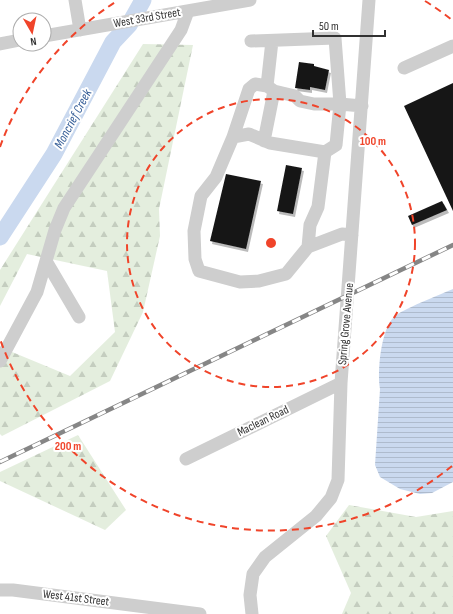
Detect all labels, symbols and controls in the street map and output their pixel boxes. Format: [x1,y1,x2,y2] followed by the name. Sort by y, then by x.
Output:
[112,5,182,31] street label: West 33rd Street
[12,12,52,52] north arrow
[313,12,385,38] scale bar
[319,19,339,34] text: 50 m
[29,35,37,48] text: N
[51,86,96,151] water label: Moncrief Creek
[360,134,386,149] text: 100 m
[264,236,278,250] centre of rings
[335,282,357,366] street label: Spring Grove Avenue
[235,402,291,440] street label: Maclean Road
[55,439,81,454] text: 200 m
[42,586,110,610] street label: West 41st Street

